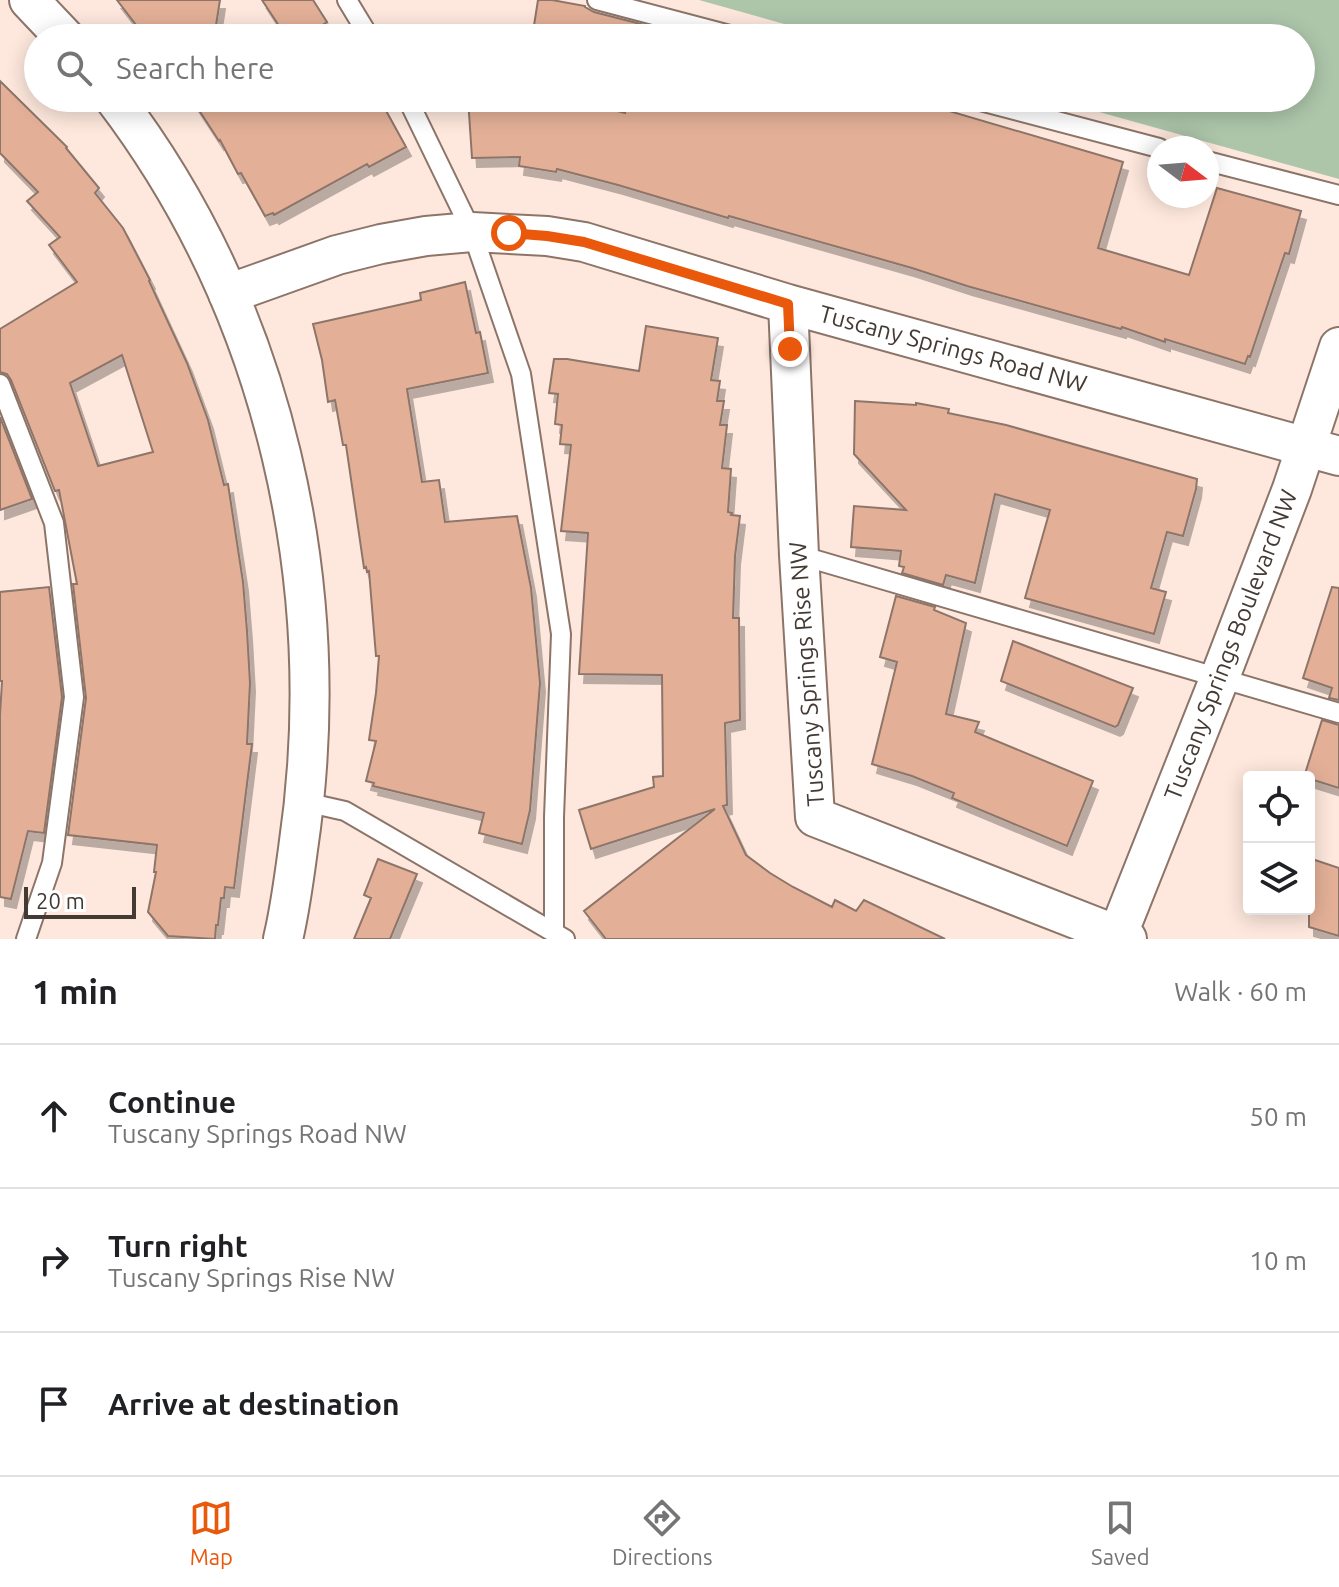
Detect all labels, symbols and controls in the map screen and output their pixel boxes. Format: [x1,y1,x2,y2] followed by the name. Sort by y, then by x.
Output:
[24,24,1315,112] search box
[52,46,96,90] icon: search
[116,51,275,85] text: Search here
[1147,136,1219,208] north arrow
[491,215,527,251] route start
[816,300,1090,397] street label: Tuscany Springs Road NW
[772,331,808,367] route end
[1159,486,1302,804] street label: Tuscany Springs Boulevard NW
[784,541,829,807] street label: Tuscany Springs Rise NW
[1243,771,1315,915] map controls
[1243,771,1315,843] button: locate
[1243,843,1315,915] button: layers
[24,883,136,919] scale bar
[36,888,85,913] text: 20 m
[32,972,118,1010] text: 1 min
[1174,977,1307,1006] text: Walk · 60 m
[108,1085,236,1119] text: Continue
[32,1094,76,1138] icon: ahead
[1249,1102,1307,1131] text: 50 m
[108,1119,407,1148] text: Tuscany Springs Road NW
[108,1229,248,1263] text: Turn right
[32,1238,76,1282] icon: right
[1249,1246,1307,1275] text: 10 m
[108,1263,395,1292] text: Tuscany Springs Rise NW
[32,1382,76,1426] icon: arrive
[108,1387,400,1421] text: Arrive at destination
[189,1496,233,1569] tab: Map
[612,1496,712,1569] tab: Directions
[1091,1496,1150,1569] tab: Saved

